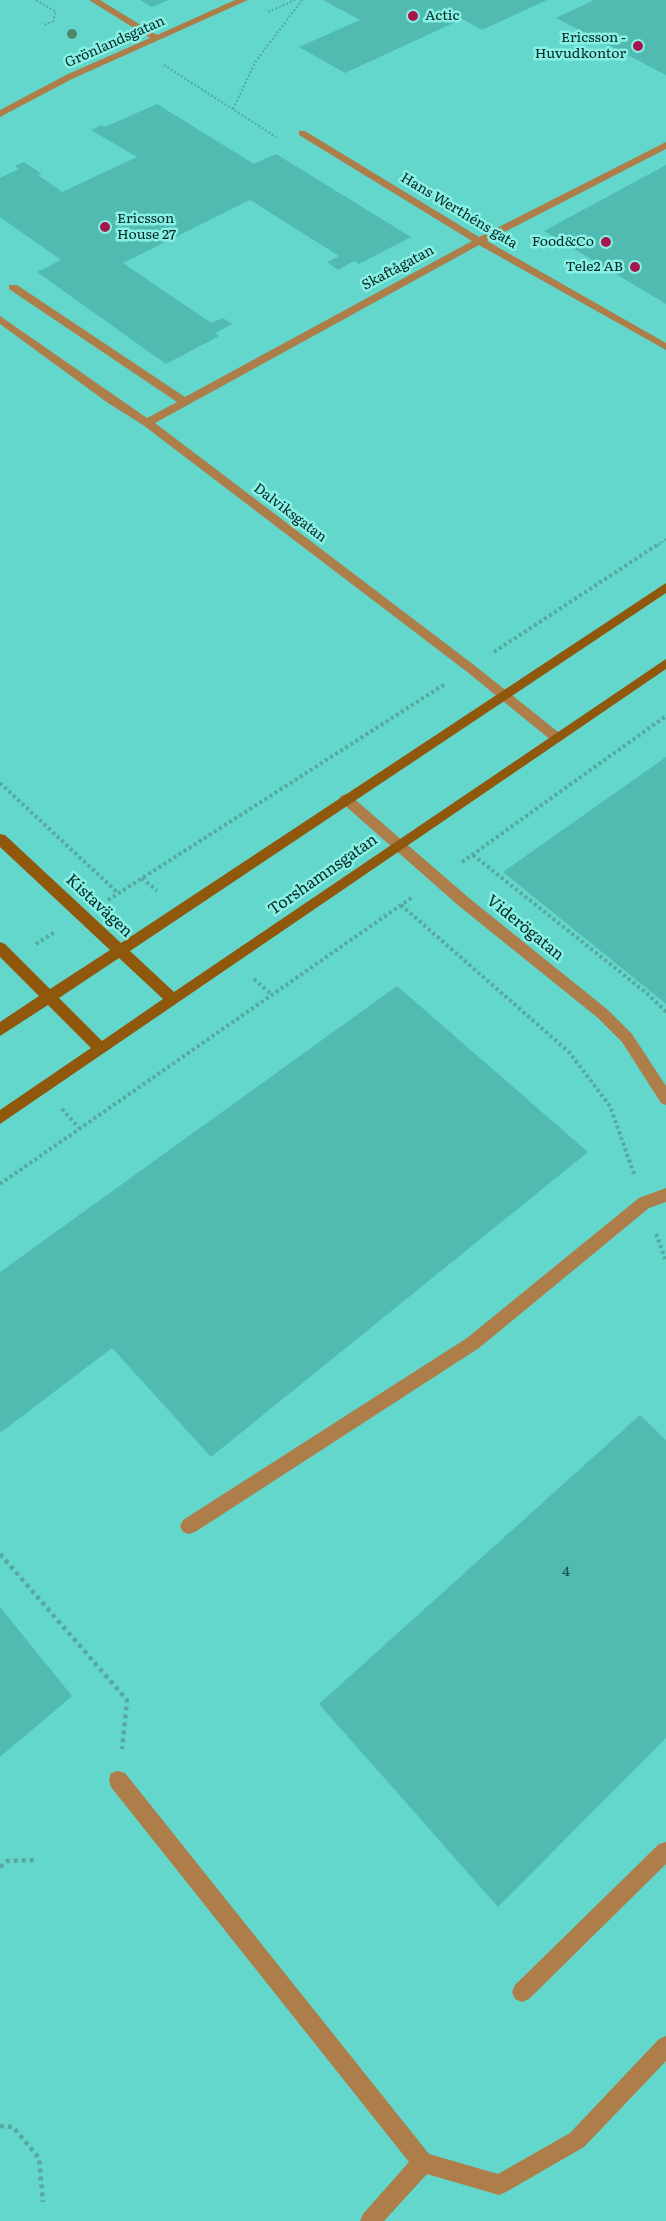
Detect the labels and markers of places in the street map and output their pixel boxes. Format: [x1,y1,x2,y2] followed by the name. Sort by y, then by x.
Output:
[425,8,460,24] place label: Actic
[406,9,420,23] marker: Actic
[535,30,626,62] place label: Ericsson - Huvudkontor
[631,39,645,53] marker: Ericsson - Huvudkontor
[117,211,176,244] place label: Ericsson House 27
[98,220,112,234] marker: Ericsson House 27
[532,234,594,250] place label: Food&Co
[599,235,613,249] marker: Food&Co
[565,259,623,275] place label: Tele2 AB
[628,260,642,274] marker: Tele2 AB

